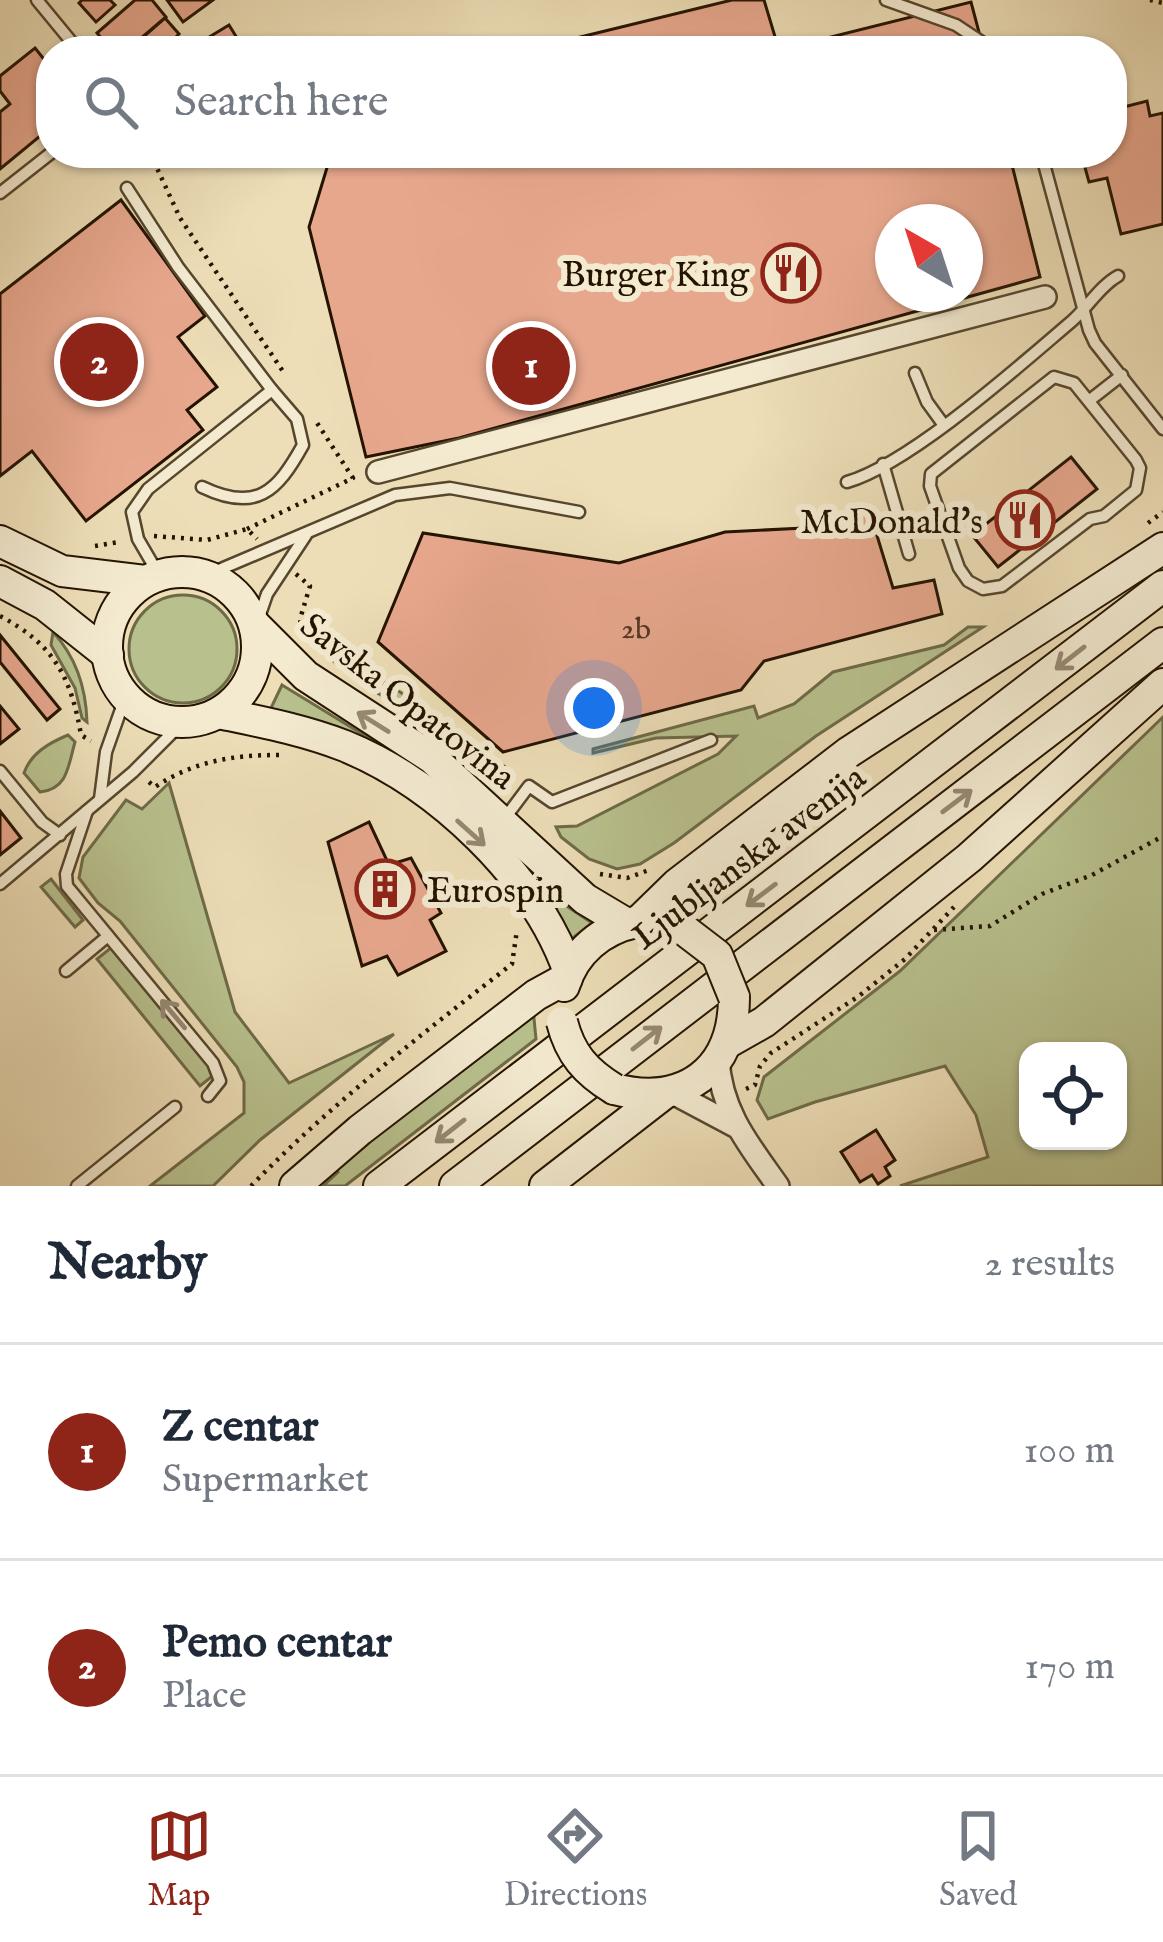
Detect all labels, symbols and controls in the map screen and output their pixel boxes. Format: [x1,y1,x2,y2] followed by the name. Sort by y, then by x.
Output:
[36,36,1127,168] search box
[78,69,144,135] icon: search
[174,74,388,131] text: Search here
[875,204,983,312] north arrow
[760,242,822,304] restaurant icon: Burger King
[562,253,749,299] place label: Burger King
[60,317,138,407] pin: 2
[492,321,570,411] pin: 1
[994,489,1056,551] restaurant icon: McDonald's
[800,500,983,546] place label: McDonald's
[290,604,525,801] street label: Savska Opatovina
[621,611,651,649] house number: 2b
[1055,644,1087,670] one-way arrow
[564,678,624,738] your location
[357,710,391,734] one-way arrow
[624,755,876,961] street label: Ljubljanska avenija
[940,788,973,814] one-way arrow
[456,819,486,846] one-way arrow
[354,858,416,920] building icon: Eurospin
[427,869,564,915] place label: Eurospin
[745,882,778,907] one-way arrow
[159,999,187,1030] one-way arrow
[631,1025,663,1052] one-way arrow
[1019,1042,1127,1150] map controls
[1019,1042,1127,1150] button: locate
[435,1117,467,1144] one-way arrow
[48,1232,207,1297] text: Nearby
[984,1240,1115,1289] text: 2 results
[162,1399,319,1456] text: Z centar
[80,1427,94,1476] text: 1
[1024,1427,1115,1476] text: 100 m
[162,1456,369,1505] text: Supermarket
[162,1615,392,1672] text: Pemo centar
[78,1643,96,1692] text: 2
[1024,1643,1115,1692] text: 170 m
[162,1672,247,1721] text: Place
[146,1803,212,1917] tab: Map
[504,1803,647,1917] tab: Directions
[939,1803,1017,1917] tab: Saved

